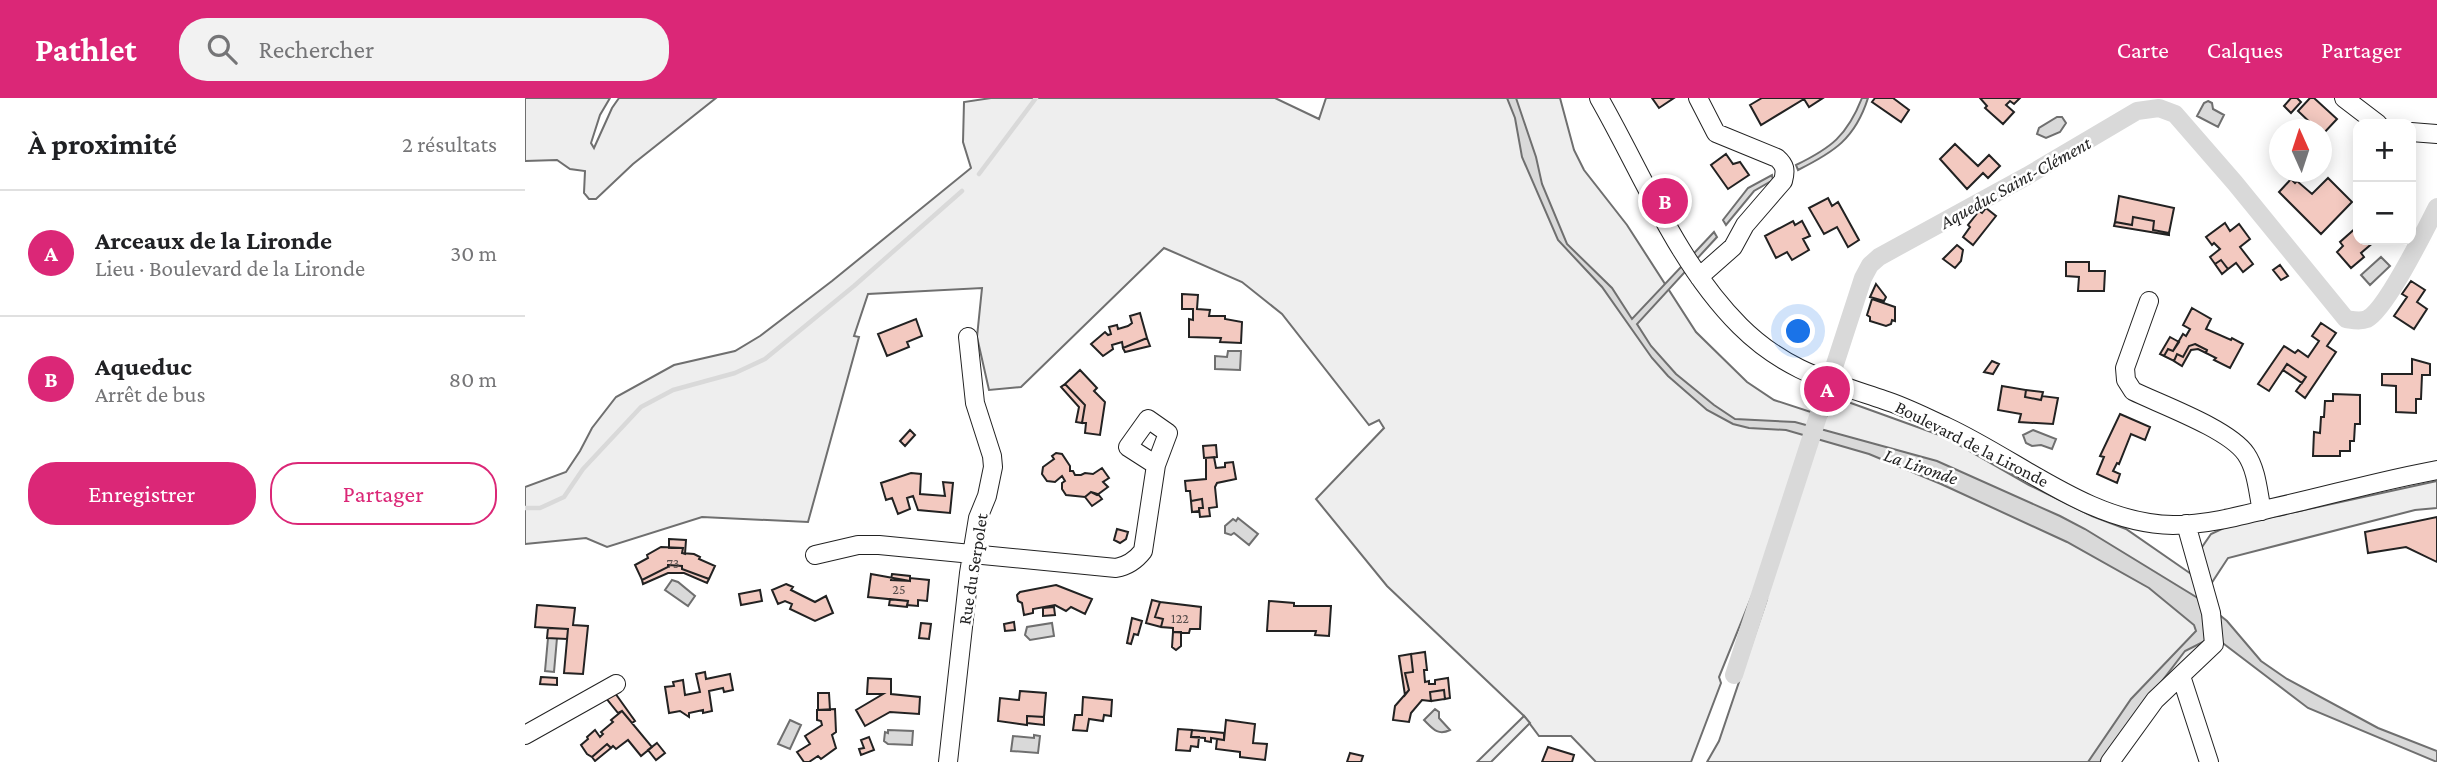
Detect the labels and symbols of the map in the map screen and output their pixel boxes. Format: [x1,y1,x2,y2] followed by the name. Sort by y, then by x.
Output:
[2269,119,2332,182] north arrow
[1935,132,2095,233] water label: Aqueduc Saint-Clément
[1642,175,1688,227] pin: B
[1781,314,1815,348] your location
[1804,363,1850,415] pin: A
[1892,397,2052,491] street label: Boulevard de la Lironde
[1881,444,1961,489] water label: La Lironde
[954,511,992,626] street label: Rue du Serpolet
[667,555,679,571] house number: 73
[892,581,906,597] house number: 25
[1171,610,1189,626] house number: 122

